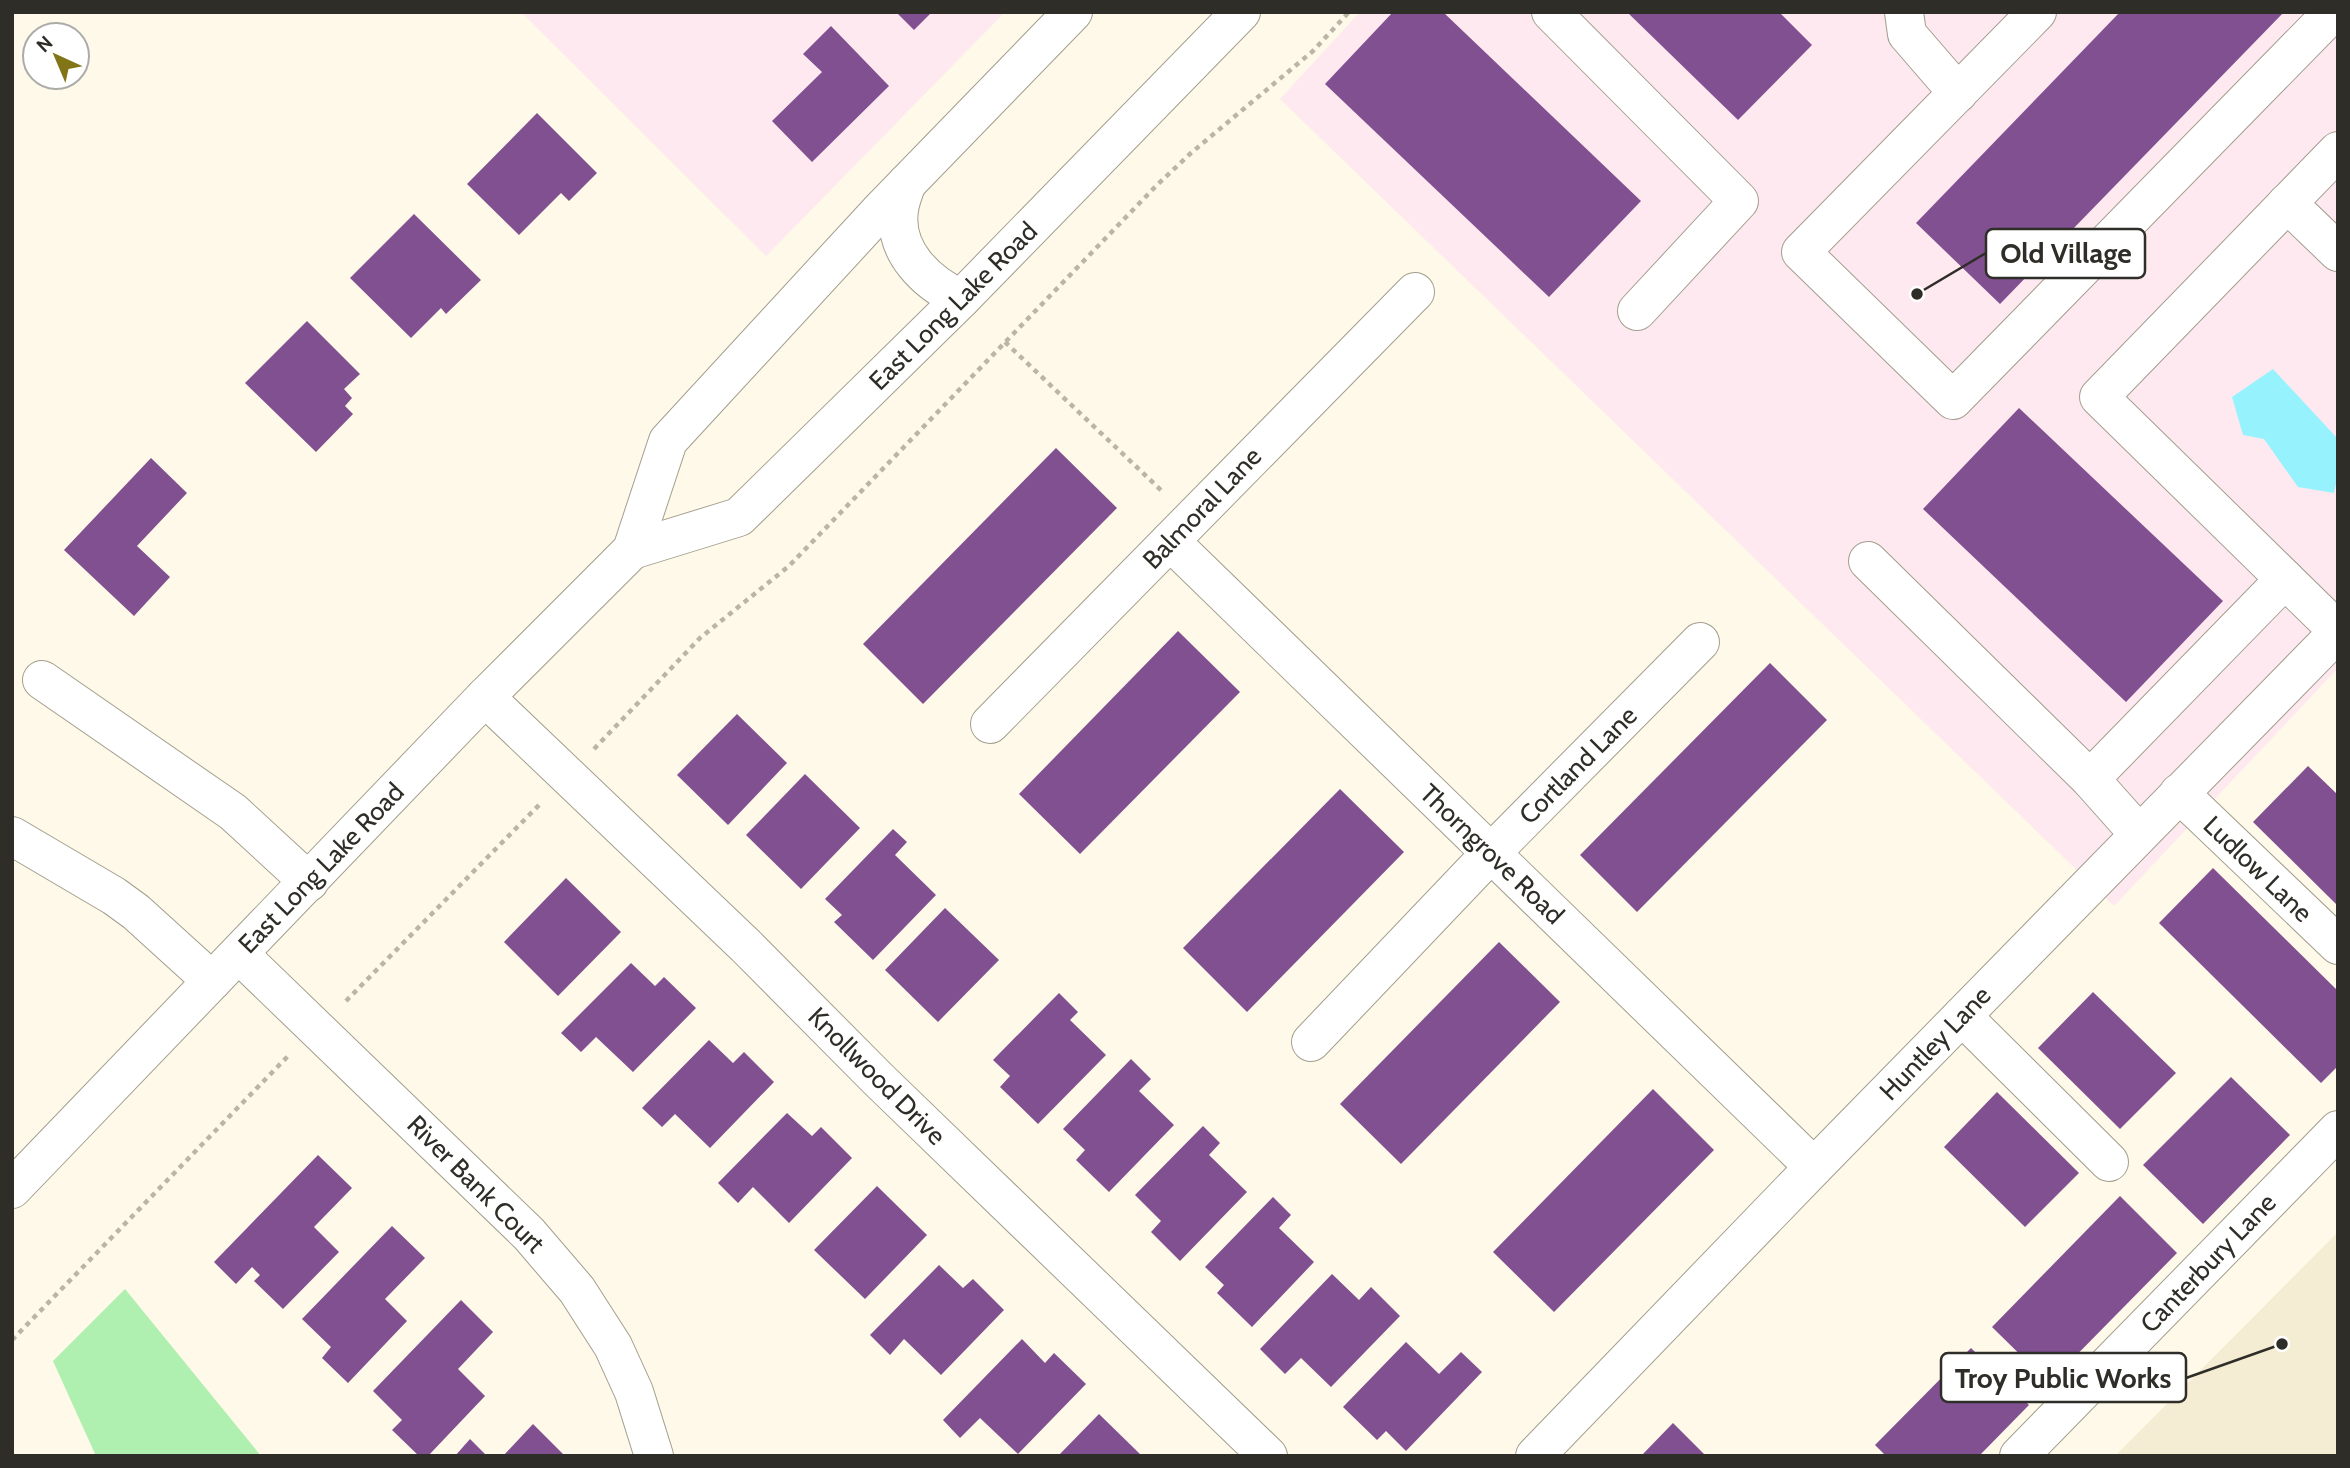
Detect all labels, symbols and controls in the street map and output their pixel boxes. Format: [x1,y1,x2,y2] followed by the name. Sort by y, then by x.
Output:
[21,21,91,91] north arrow
[32,31,57,57] text: N
[862,215,1044,397] street label: East Long Lake Road
[1986,229,2145,278] callout: Old Village
[2000,236,2132,270] text: Old Village
[1136,440,1268,576] street label: Balmoral Lane
[1512,699,1644,831] street label: Cortland Lane
[231,776,411,960] street label: East Long Lake Road
[1413,777,1571,931] street label: Thorngrove Road
[2197,809,2319,929] street label: Ludlow Lane
[1873,979,1997,1107] street label: Huntley Lane
[801,1000,953,1152] street label: Knollwood Drive
[400,1108,552,1260] street label: River Bank Court
[2133,1187,2283,1339] street label: Canterbury Lane
[1941,1353,2186,1402] callout: Troy Public Works
[1955,1361,2172,1395] text: Troy Public Works

